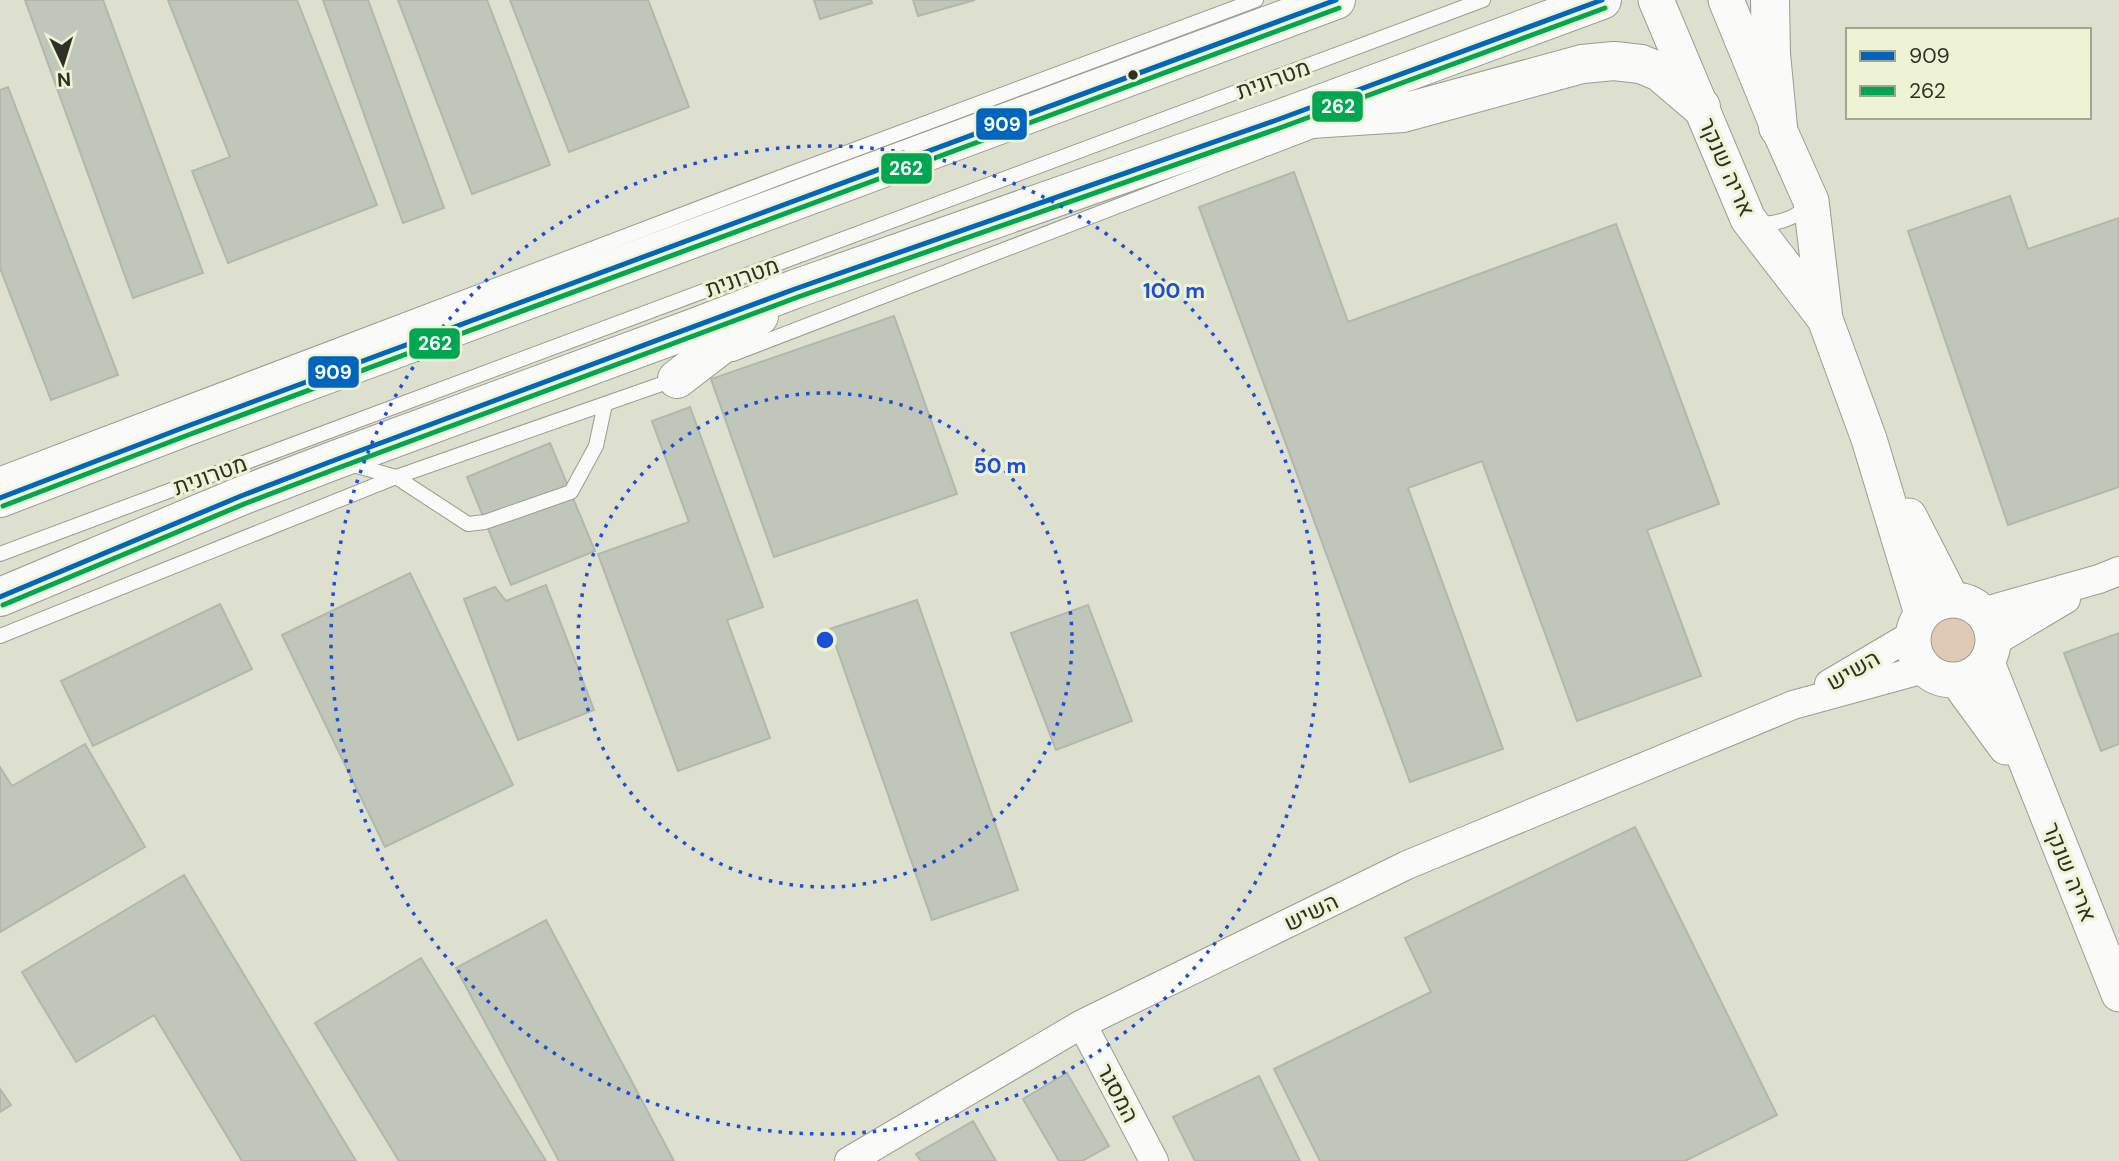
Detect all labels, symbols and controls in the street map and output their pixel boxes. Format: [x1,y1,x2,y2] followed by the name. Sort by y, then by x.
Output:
[28,28,98,98] north arrow
[1846,28,2091,119] legend
[1909,42,1950,70] text: 909
[1232,52,1314,106] street label: מטרונית
[56,67,72,92] text: N
[1126,68,1140,82] unlabelled marker
[1909,77,1946,105] text: 262
[1311,90,1364,123] line badge: 262
[1321,94,1355,119] text: 262
[975,107,1028,141] line badge: 909
[983,112,1021,137] text: 909
[1692,113,1762,221] street label: אריה שנקר
[880,152,933,185] line badge: 262
[889,156,923,181] text: 262
[701,250,783,304] street label: מטרונית
[1143,277,1205,305] text: 100 m
[408,327,461,360] line badge: 262
[418,331,452,356] text: 262
[307,355,360,389] line badge: 909
[314,360,352,385] text: 909
[169,448,251,502] street label: מטרונית
[974,452,1026,480] text: 50 m
[813,628,837,652] centre of rings
[1821,643,1885,697] street label: השיש
[2036,818,2104,926] street label: אריה שנקר
[1279,886,1343,938] street label: השיש
[1090,1058,1146,1128] street label: המסגר

